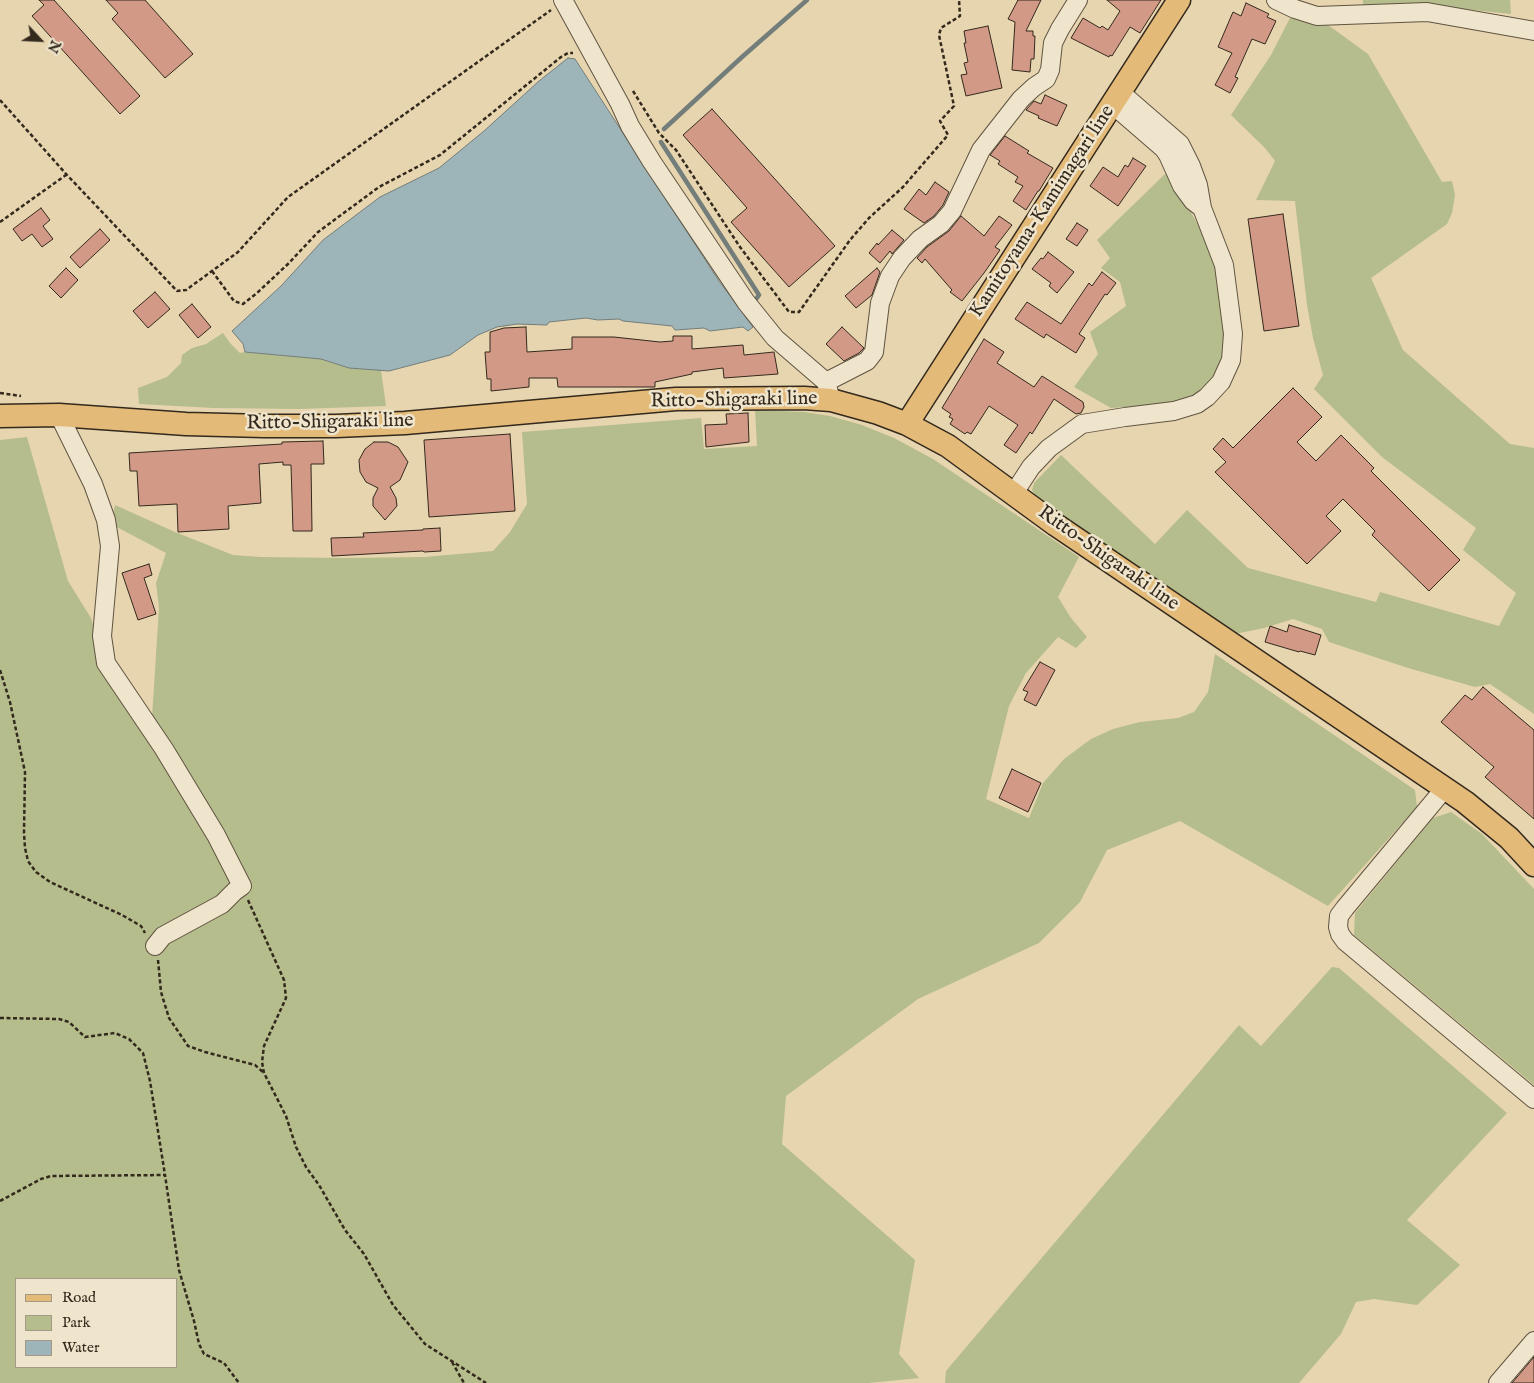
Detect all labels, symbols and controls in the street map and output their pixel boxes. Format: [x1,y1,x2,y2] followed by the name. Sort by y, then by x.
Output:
[15,15,65,65] north arrow
[43,37,64,56] text: N
[965,101,1121,323] street label: Kamitoyama-Kamimagari line
[650,388,818,414] street label: Ritto-Shigaraki line
[246,410,414,436] street label: Ritto-Shigaraki line
[1033,501,1183,617] street label: Ritto-Shigaraki line
[15,1278,178,1368] legend
[62,1288,96,1307] text: Road
[62,1313,91,1332] text: Park
[62,1338,99,1357] text: Water

